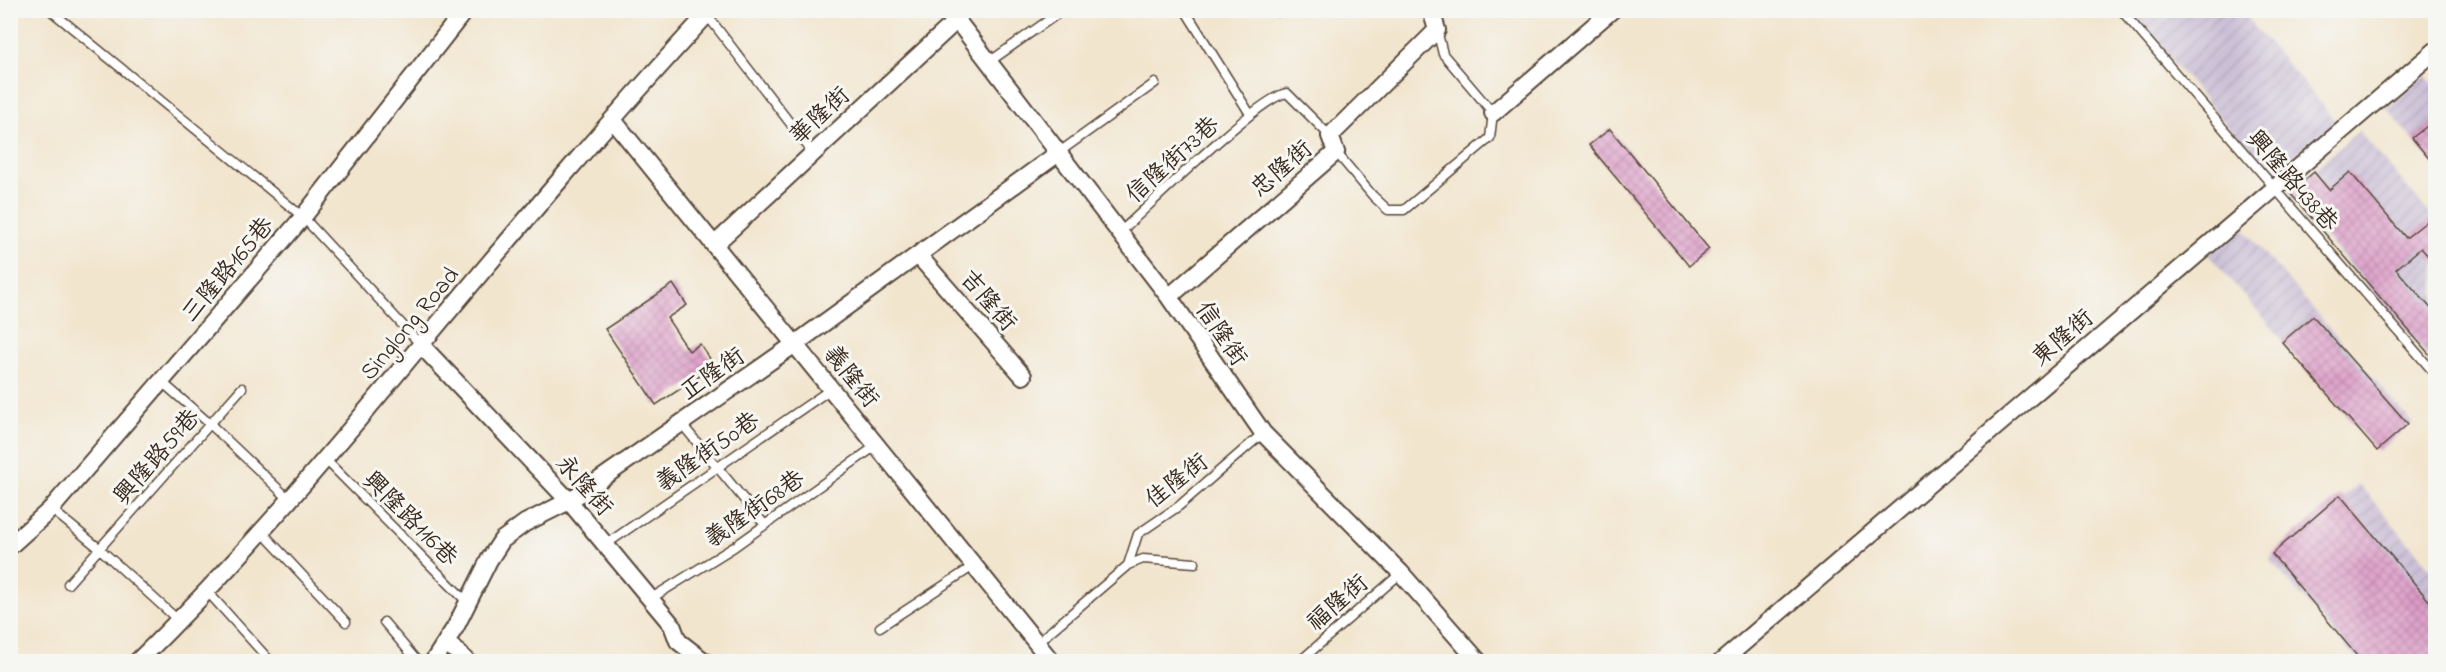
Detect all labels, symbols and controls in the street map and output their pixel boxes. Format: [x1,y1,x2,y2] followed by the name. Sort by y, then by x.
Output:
[782,79,859,154] street label: 華隆街
[1119,109,1228,213] street label: 信隆街73巷
[2237,123,2345,240] street label: 興隆路438巷
[1244,133,1321,207] street label: 忠隆街
[174,210,283,331] street label: 三隆路165巷
[353,260,469,389] street label: Singlong Road
[950,263,1024,340] street label: 吉隆街
[1185,295,1255,374] street label: 信隆街
[2025,302,2102,376] street label: 東隆街
[814,339,886,417] street label: 義隆街
[674,340,753,410] street label: 正隆街
[106,402,209,513] street label: 興隆路59巷
[649,404,768,502] street label: 義隆街50巷
[1138,446,1217,518] street label: 佳隆街
[546,448,620,525] street label: 永隆街
[698,463,813,558] street label: 義隆街68巷
[354,464,465,575] street label: 興隆路116巷
[1300,567,1377,641] street label: 福隆街

